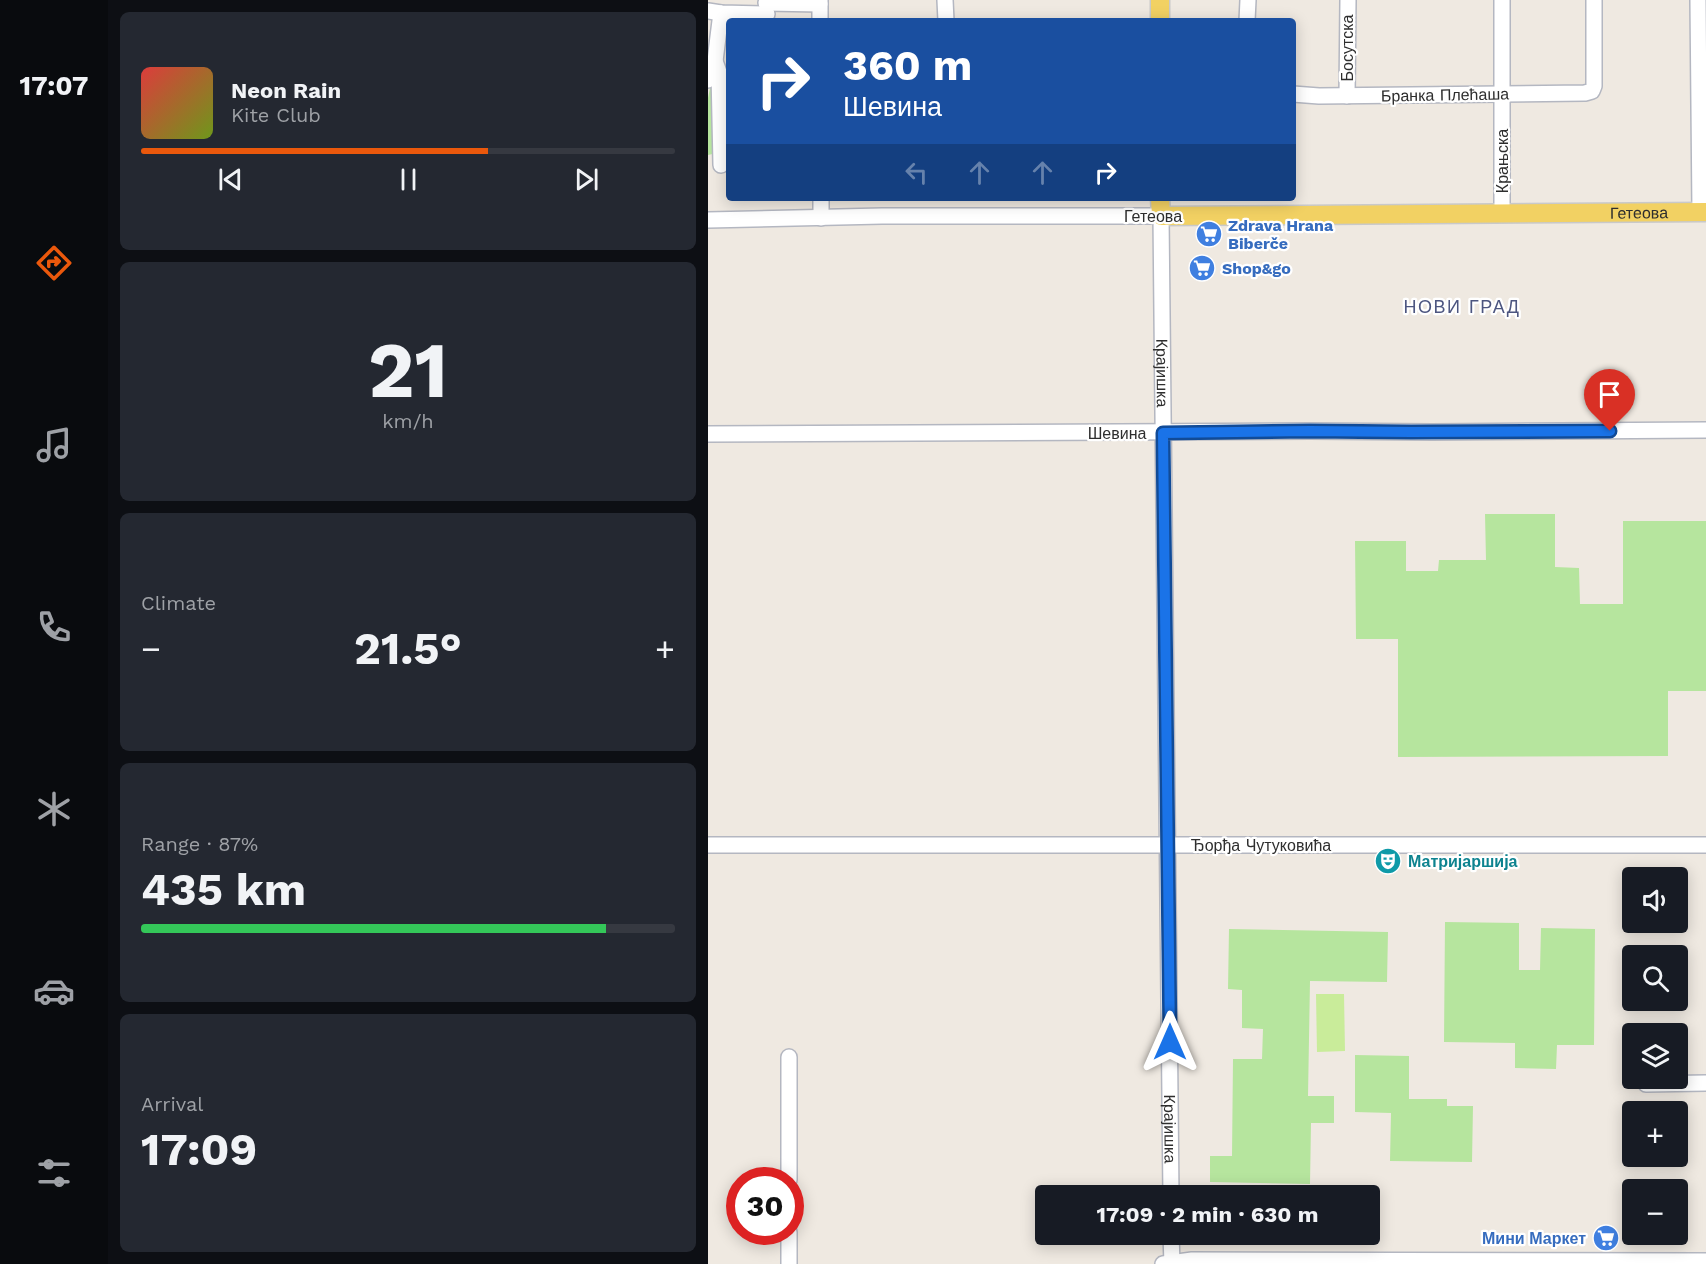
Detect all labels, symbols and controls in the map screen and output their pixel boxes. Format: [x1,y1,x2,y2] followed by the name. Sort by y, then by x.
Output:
[1338,15,1357,81] street label: Босутска
[843,41,972,90] text: 360 m
[744,42,822,120] icon: right
[20,70,88,102] text: 17:07
[231,78,341,103] text: Neon Rain
[1381,84,1509,106] street label: Бранка Плећаша
[843,91,942,123] text: Шевина
[231,103,321,127] text: Kite Club
[1493,129,1512,193] street label: Крањска
[900,156,933,189] icon: left
[963,156,996,189] icon: ahead
[1026,156,1059,189] icon: ahead
[1089,156,1122,189] icon: right
[214,163,247,196] icon: previous
[392,163,425,196] icon: pause
[570,163,603,196] icon: next
[1610,203,1668,222] street label: Гетеова
[1124,207,1182,226] street label: Гетеова
[1228,216,1334,253] place label: Zdrava Hrana Biberče
[1194,219,1224,249] supermarket icon: Zdrava Hrana Biberče
[33,242,75,284] icon: directions
[1187,253,1217,283] supermarket icon: Shop&go
[1222,259,1291,278] place label: Shop&go
[1404,296,1520,317] district label: НОВИ ГРАД
[368,324,448,416] text: 21
[1153,338,1172,408] street label: Крајишка
[1584,369,1635,431] pin
[1593,378,1626,411] icon: arrive
[382,409,434,433] text: km/h
[33,424,75,466] icon: music
[1088,424,1146,443] street label: Шевина
[141,591,216,615] text: Climate
[33,606,75,648] icon: phone
[354,622,462,675] text: 21.5°
[141,629,161,668] text: −
[655,629,675,668] text: +
[33,788,75,830] icon: climate
[141,832,258,856] text: Range · 87%
[1191,836,1331,855] street label: Ђорђа Чутуковића
[1373,846,1403,876] theatre icon: Матријаршија
[1408,852,1518,871] place label: Матријаршија
[141,863,306,916] text: 435 km
[1622,867,1688,1245] map controls
[1622,867,1688,933] button: sound
[1622,945,1688,1011] button: search
[33,970,75,1012] icon: car
[1138,1010,1202,1074] position arrow
[1622,1023,1688,1089] button: layers
[141,1092,203,1116] text: Arrival
[1160,1094,1180,1163] street label: Крајишка
[1622,1101,1688,1167] button: +
[141,1123,257,1176] text: 17:09
[33,1152,75,1194] icon: filters
[726,1167,804,1245] speed limit sign: 30
[1622,1179,1688,1245] button: −
[1097,1202,1318,1227] text: 17:09 · 2 min · 630 m
[1591,1223,1621,1253] supermarket icon: Мини Маркет
[1482,1229,1586,1248] place label: Мини Маркет

